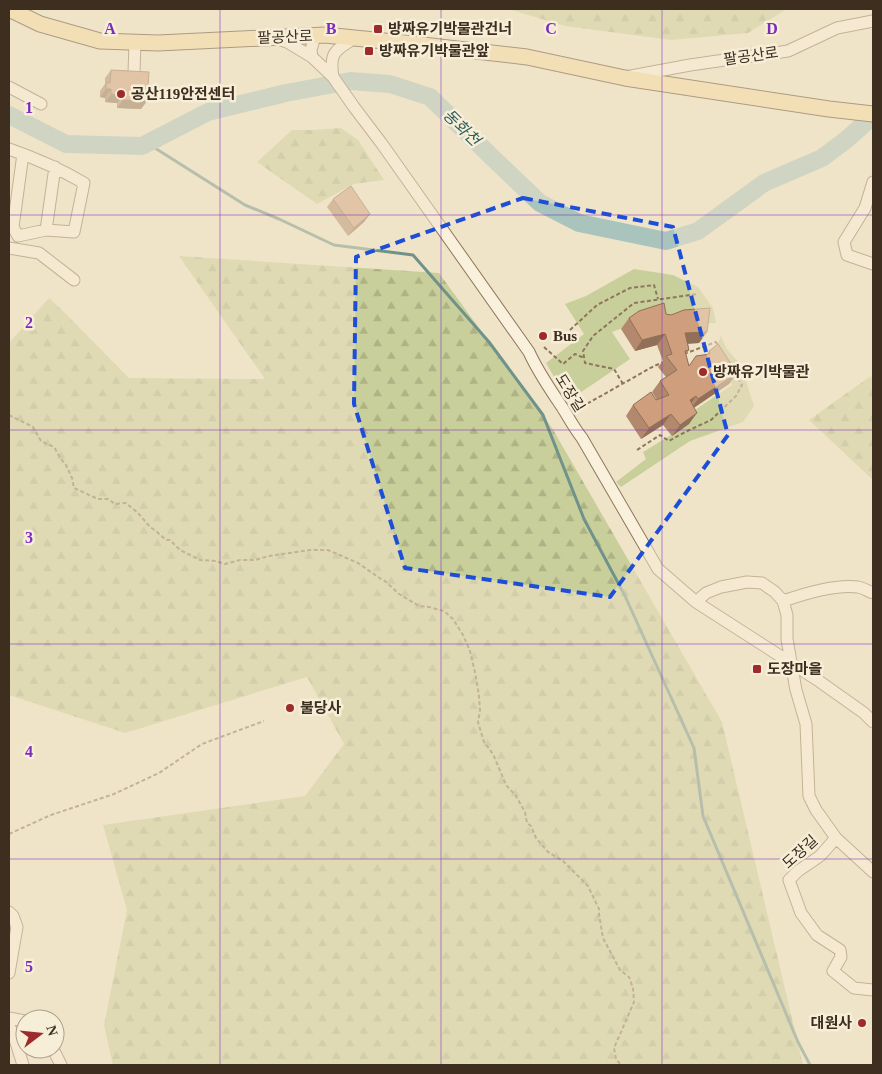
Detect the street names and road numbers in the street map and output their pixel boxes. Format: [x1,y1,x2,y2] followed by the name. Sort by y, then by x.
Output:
[257,28,313,46] street label: 팔공산로
[723,44,779,68] street label: 팔공산로
[552,371,588,415] street label: 도장길
[779,832,821,872] street label: 도장길

